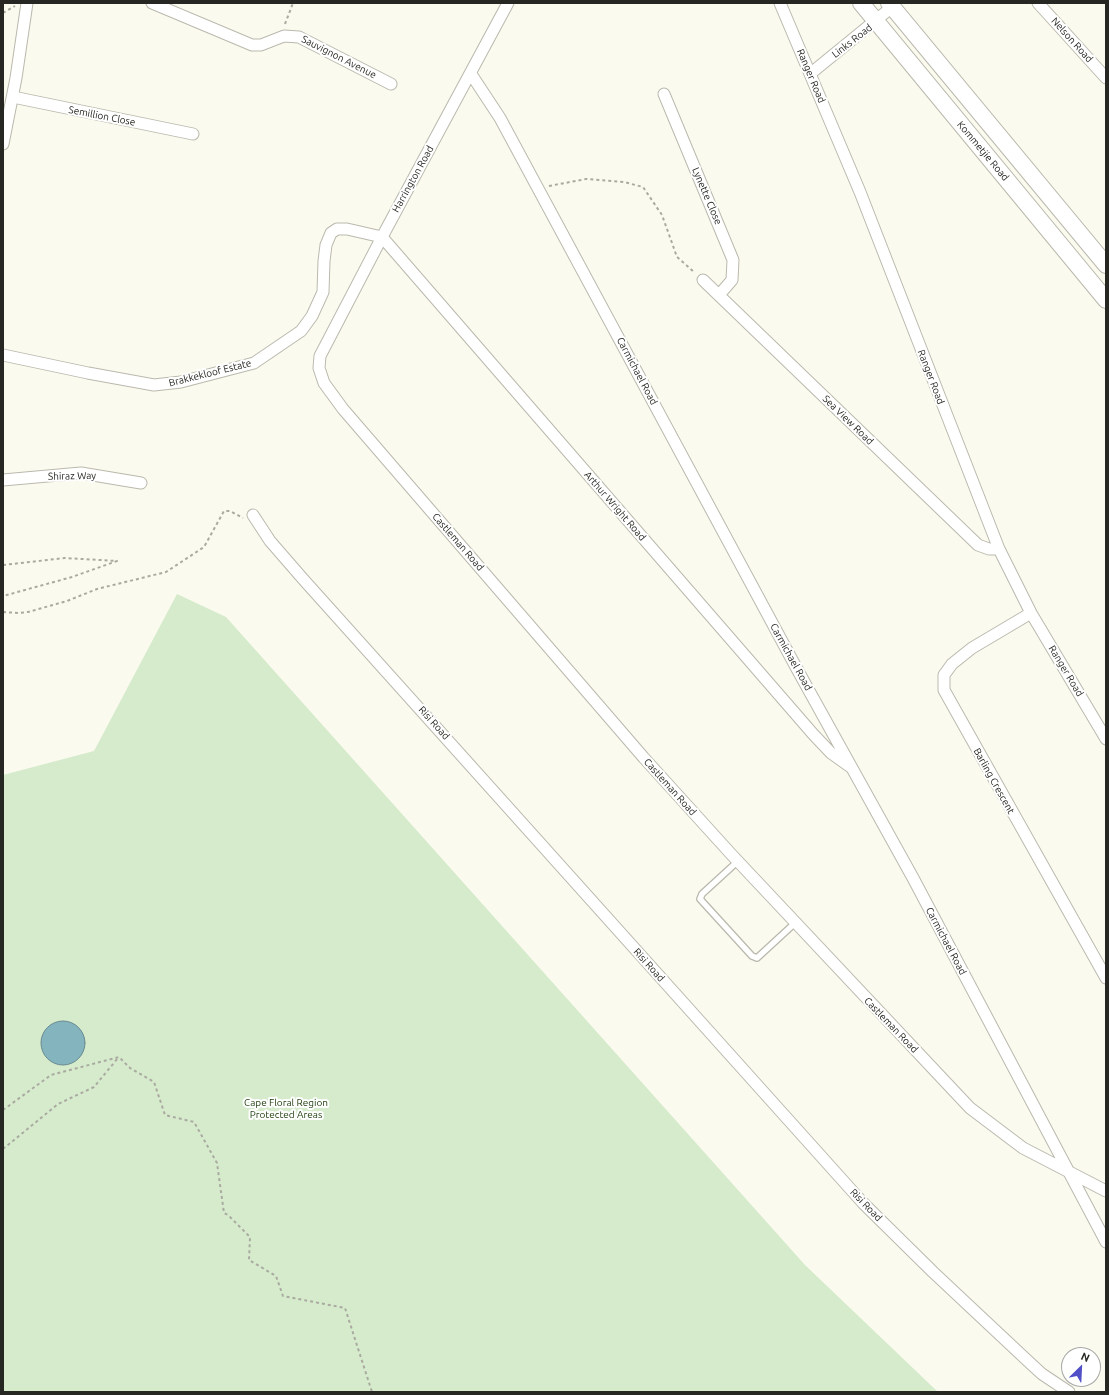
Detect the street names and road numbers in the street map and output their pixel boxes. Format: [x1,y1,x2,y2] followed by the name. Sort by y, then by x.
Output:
[1049,15,1095,65] street label: Nelson Road
[829,22,875,60] street label: Links Road
[300,33,378,81] street label: Sauvignon Avenue
[794,47,828,105] street label: Ranger Road
[68,104,136,128] street label: Semillion Close
[955,119,1011,183] street label: Kommetjie Road
[390,144,436,214] street label: Harrington Road
[690,166,724,226] street label: Lynette Close
[614,335,660,407] street label: Carmichael Road
[915,348,947,406] street label: Ranger Road
[167,357,253,389] street label: Brakkekloof Estate
[820,393,876,447] street label: Sea View Road
[582,469,648,543] street label: Arthur Wright Road
[48,470,96,482] street label: Shiraz Way
[430,511,486,573] street label: Castleman Road
[768,621,814,693] street label: Carmichael Road
[1046,643,1086,699] street label: Ranger Road
[416,704,452,742] street label: Risi Road
[971,746,1017,816] street label: Barling Crescent
[641,756,699,818] street label: Castleman Road
[923,905,969,977] street label: Carmichael Road
[631,946,667,984] street label: Risi Road
[861,995,921,1055] street label: Castleman Road
[848,1186,884,1224] street label: Risi Road

